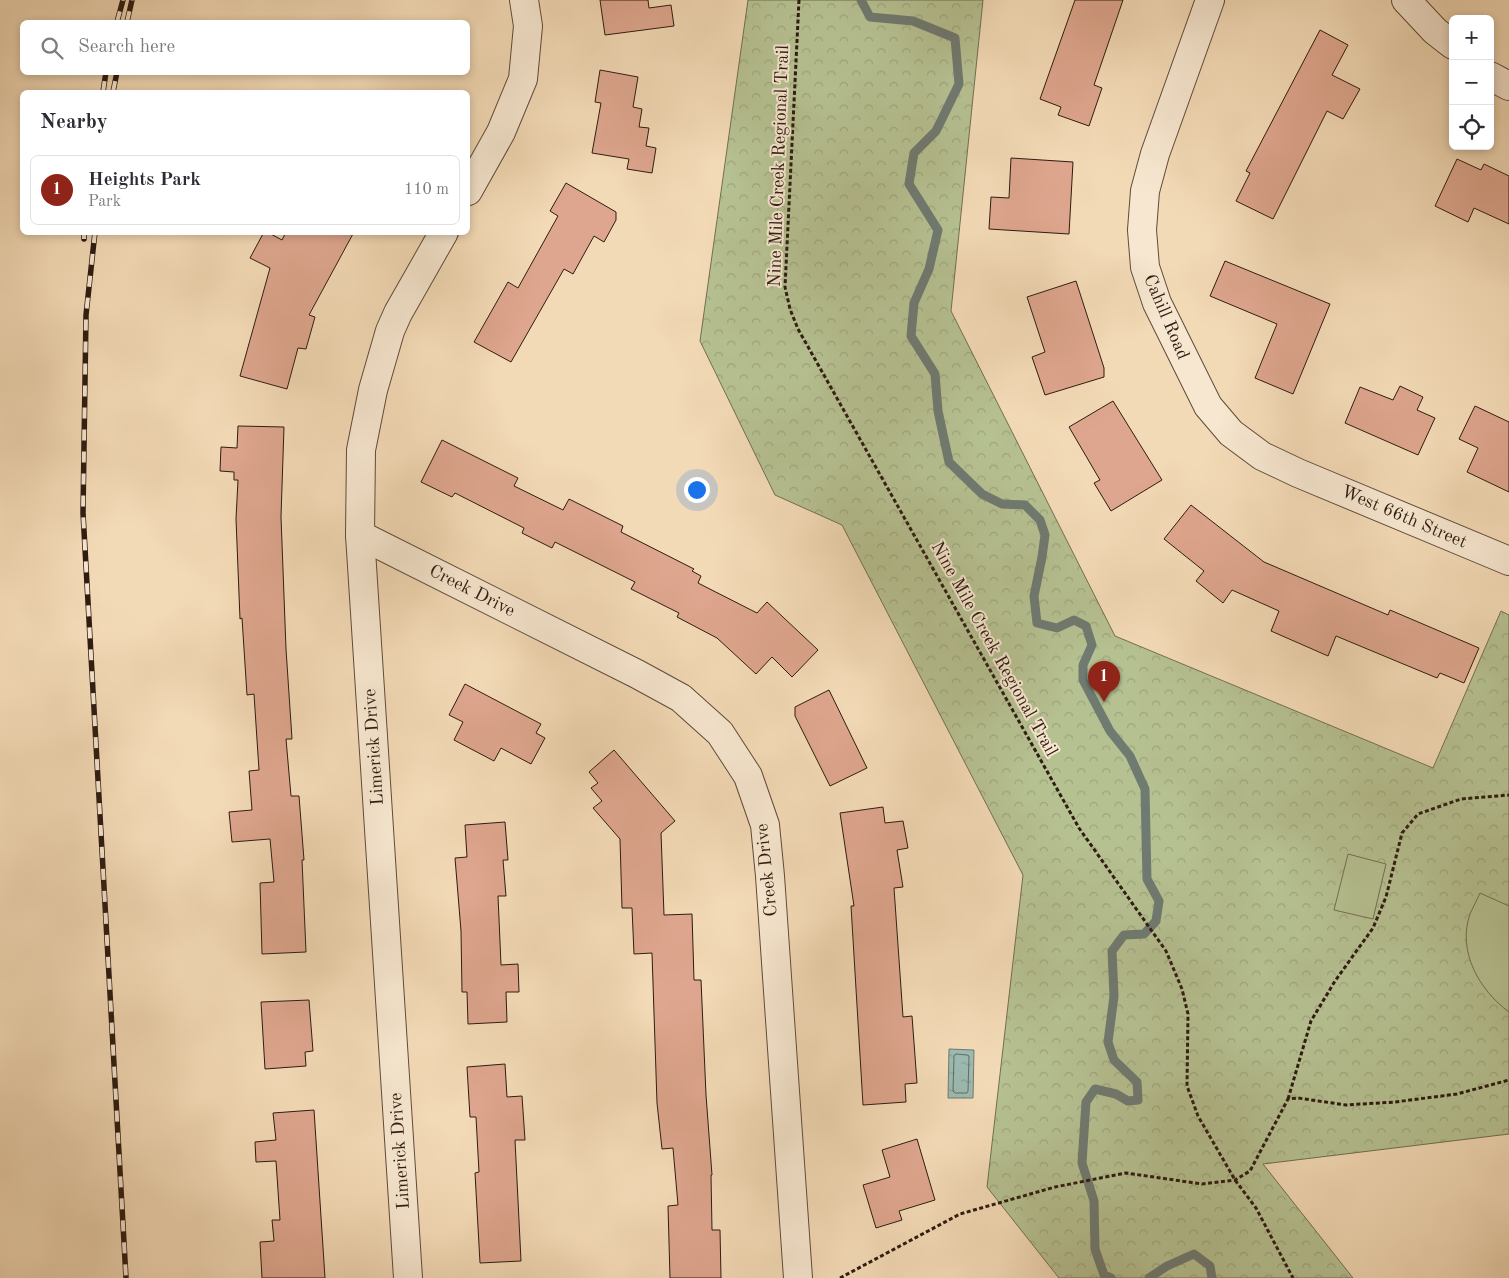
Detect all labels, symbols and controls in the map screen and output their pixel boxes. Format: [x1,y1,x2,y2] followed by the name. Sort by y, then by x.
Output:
[1449,15,1494,150] map controls
[1449,15,1494,60] button: +
[20,20,470,75] search box
[38,34,66,62] icon: search
[78,38,175,57] text: Search here
[766,44,792,287] street label: Nine Mile Creek Regional Trail
[1449,60,1494,105] button: −
[1449,105,1494,150] button: locate
[40,112,108,133] text: Nearby
[88,171,201,190] text: Heights Park
[52,182,62,198] text: 1
[404,182,449,198] text: 110 m
[88,194,121,210] text: Park
[1140,272,1192,362] street label: Cahill Road
[684,477,710,503] your location
[1339,482,1469,552] street label: West 66th Street
[927,539,1061,759] street label: Nine Mile Creek Regional Trail
[426,562,518,620] street label: Creek Drive
[1088,661,1120,702] pin: 1
[361,688,387,806] street label: Limerick Drive
[753,822,781,918] street label: Creek Drive
[387,1092,413,1210] street label: Limerick Drive

